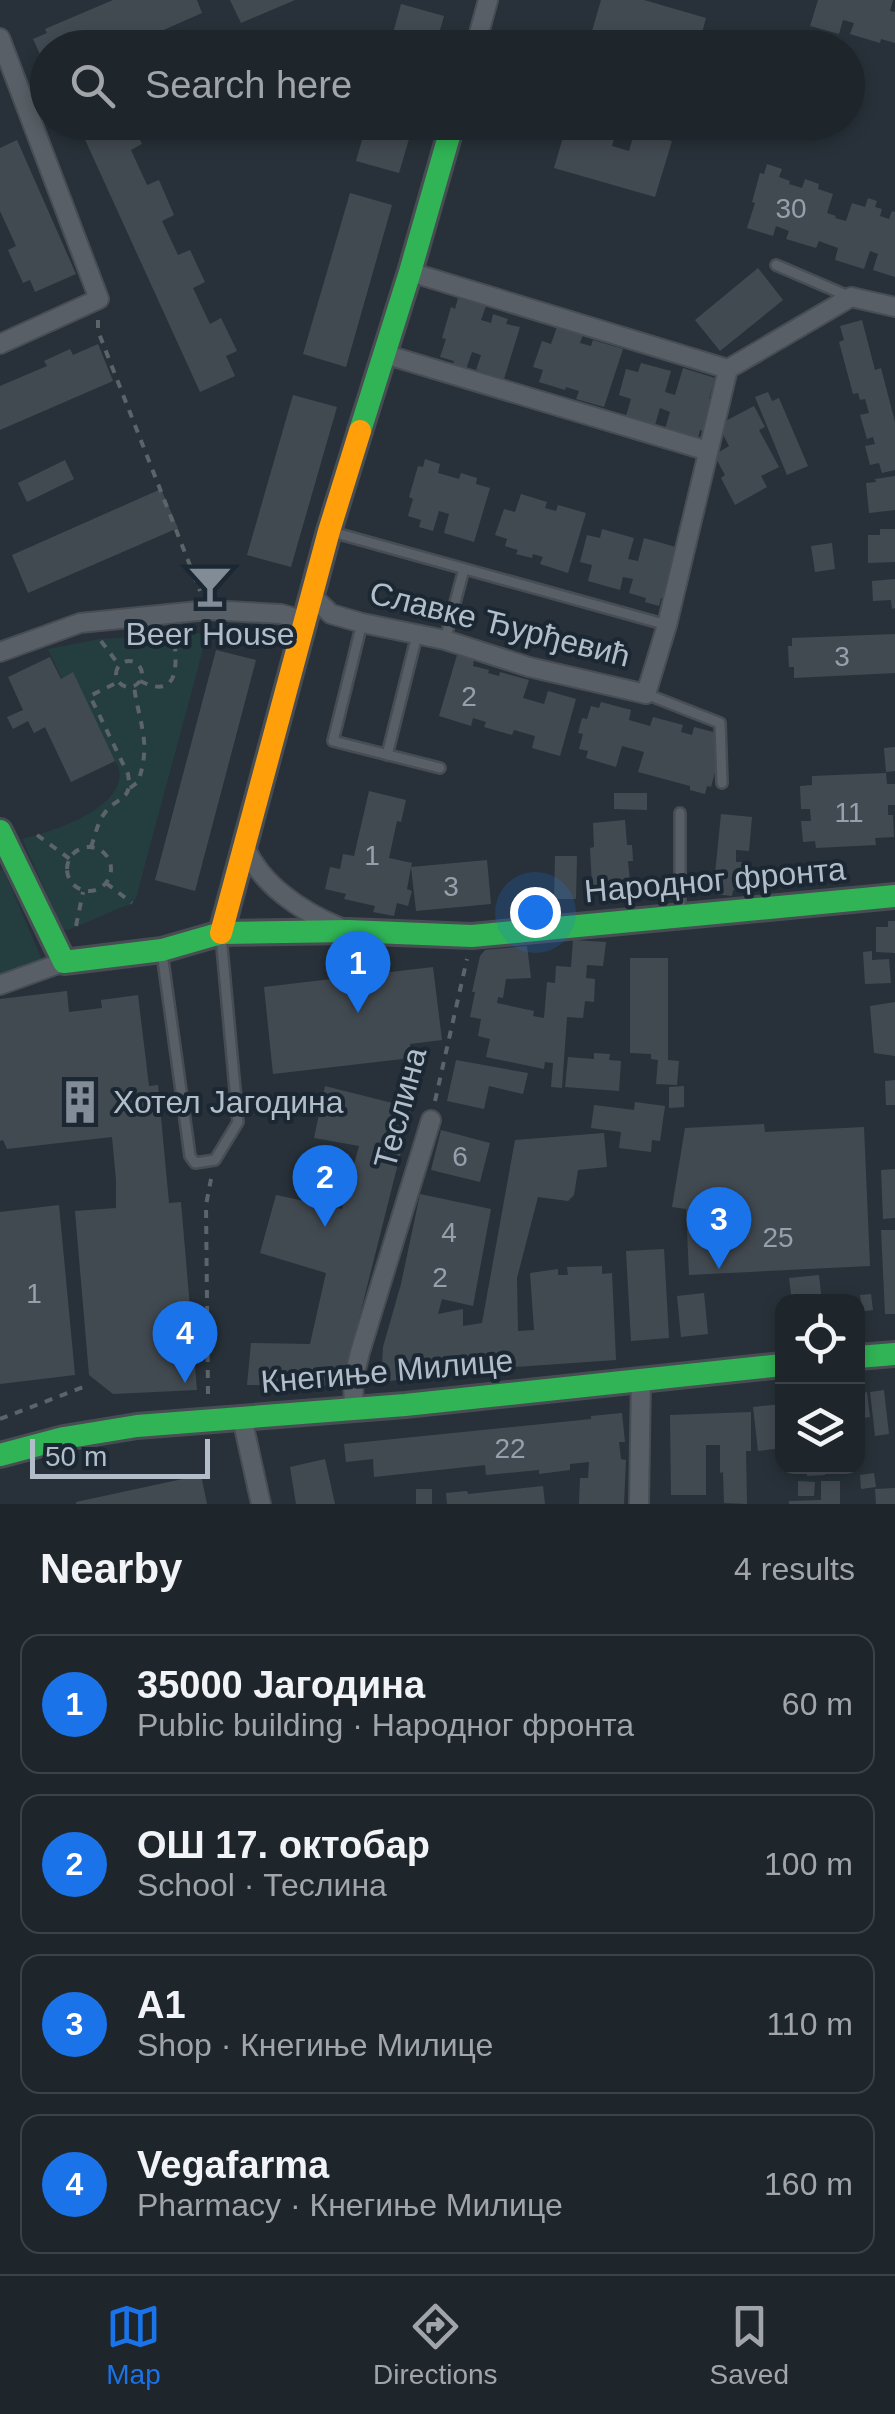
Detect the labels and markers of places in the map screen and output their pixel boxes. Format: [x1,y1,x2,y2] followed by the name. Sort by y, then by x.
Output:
[186,562,234,610] bar icon: Beer House
[126,616,294,652] place label: Beer House
[326,930,390,1013] pin: 1
[56,1078,104,1126] building icon: Хотел Јагодина
[113,1084,344,1120] place label: Хотел Јагодина
[292,1144,358,1227] pin: 2
[686,1186,752,1269] pin: 3
[152,1300,218,1383] pin: 4

